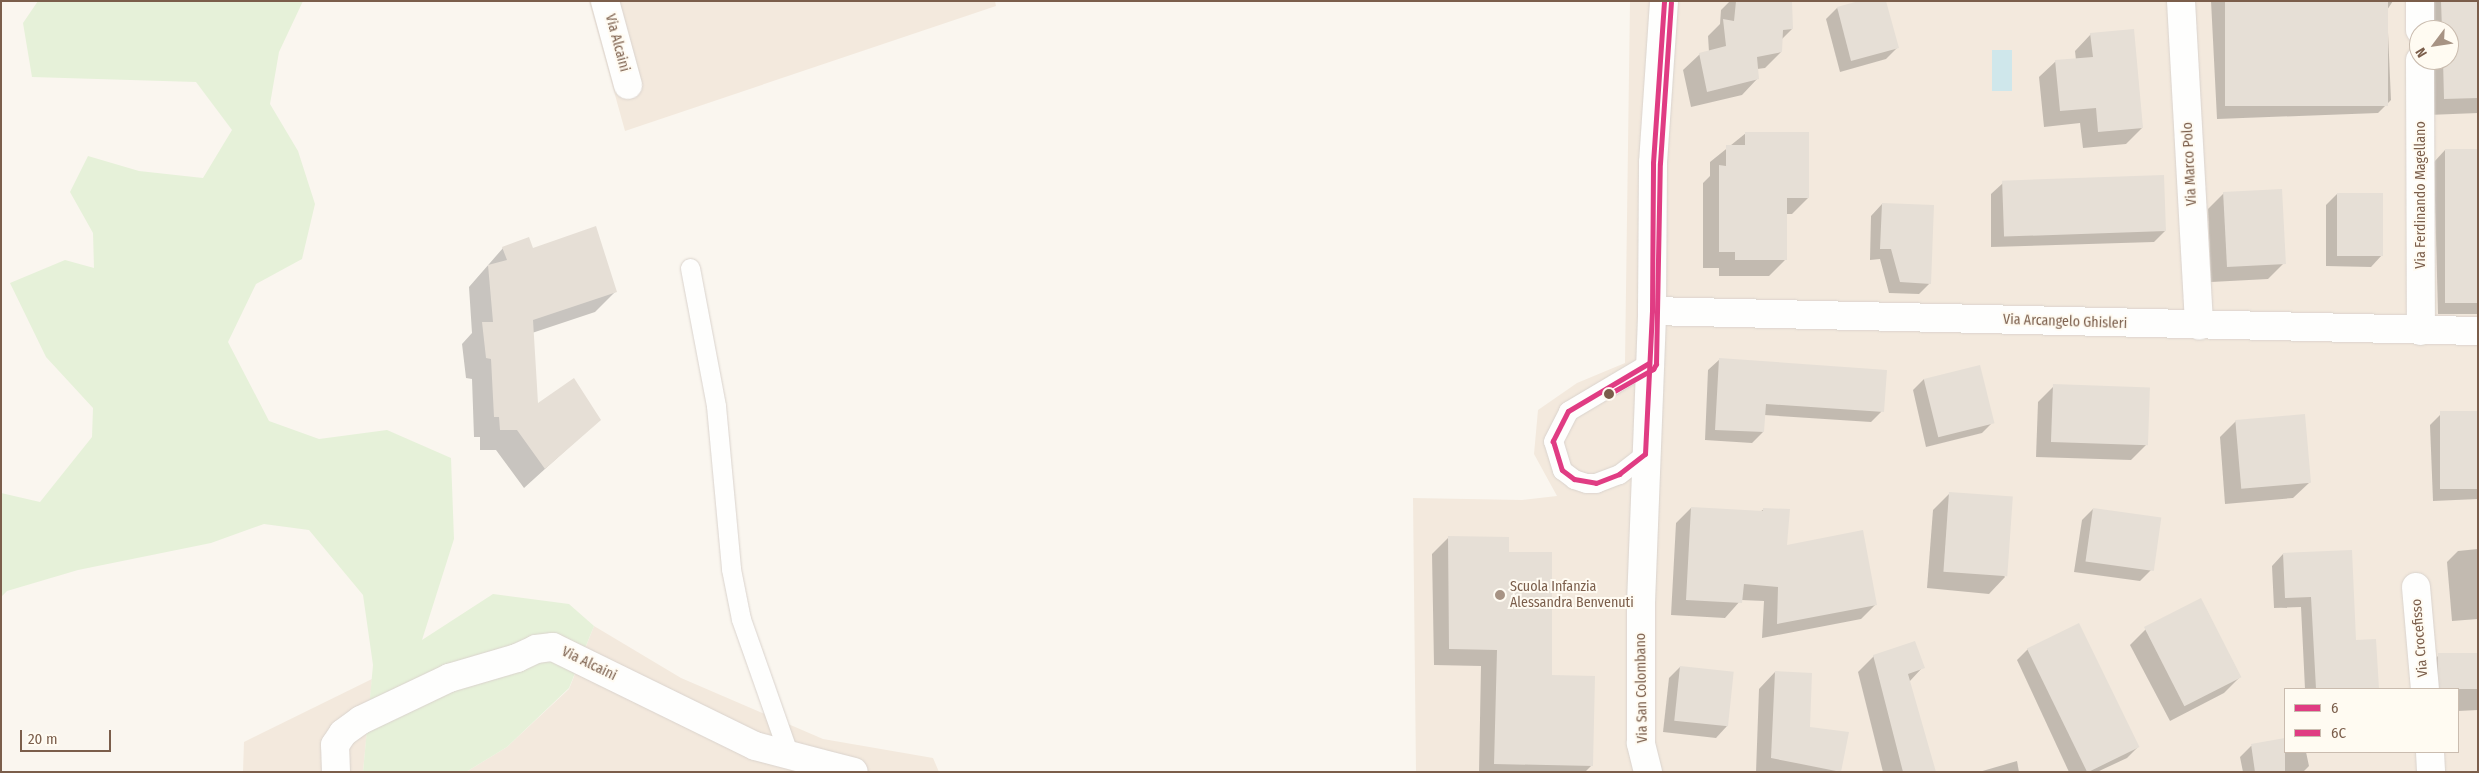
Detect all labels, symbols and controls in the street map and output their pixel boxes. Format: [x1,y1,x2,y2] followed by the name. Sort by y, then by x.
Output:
[601,12,633,74] street label: Via Alcaini
[2409,20,2459,70] north arrow
[2412,45,2431,60] text: N
[2413,121,2429,269] street label: Via Ferdinando Magellano
[2179,122,2201,206] street label: Via Marco Polo
[2003,311,2127,333] street label: Via Arcangelo Ghisleri
[1604,389,1614,399] unlabelled marker
[1510,579,1634,612] place label: Scuola Infanzia Alessandra Benvenuti
[1494,589,1506,601] marker: Scuola Infanzia Alessandra Benvenuti
[2408,598,2432,678] street label: Via Crocefisso
[1633,633,1651,743] street label: Via San Colombano
[559,644,619,684] street label: Via Alcaini
[2284,688,2459,753] legend
[2331,699,2338,717] text: 6
[22,720,114,752] scale bar
[2331,724,2346,742] text: 6C
[28,730,58,748] text: 20 m

